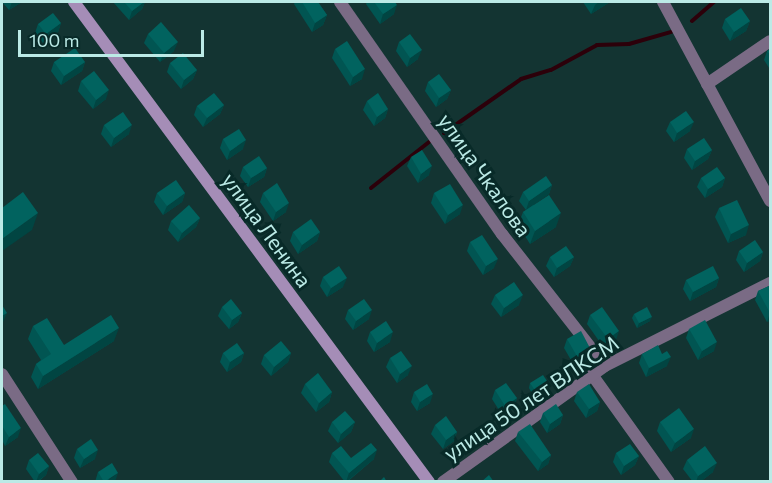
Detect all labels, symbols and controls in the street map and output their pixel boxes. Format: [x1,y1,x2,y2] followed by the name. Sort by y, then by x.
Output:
[21,18,207,56] scale bar
[29,29,79,51] text: 100 m
[433,109,537,241] street label: улица Чкалова
[217,168,317,292] street label: улица Ленина
[439,330,623,466] street label: улица 50 лет ВЛКСМ

